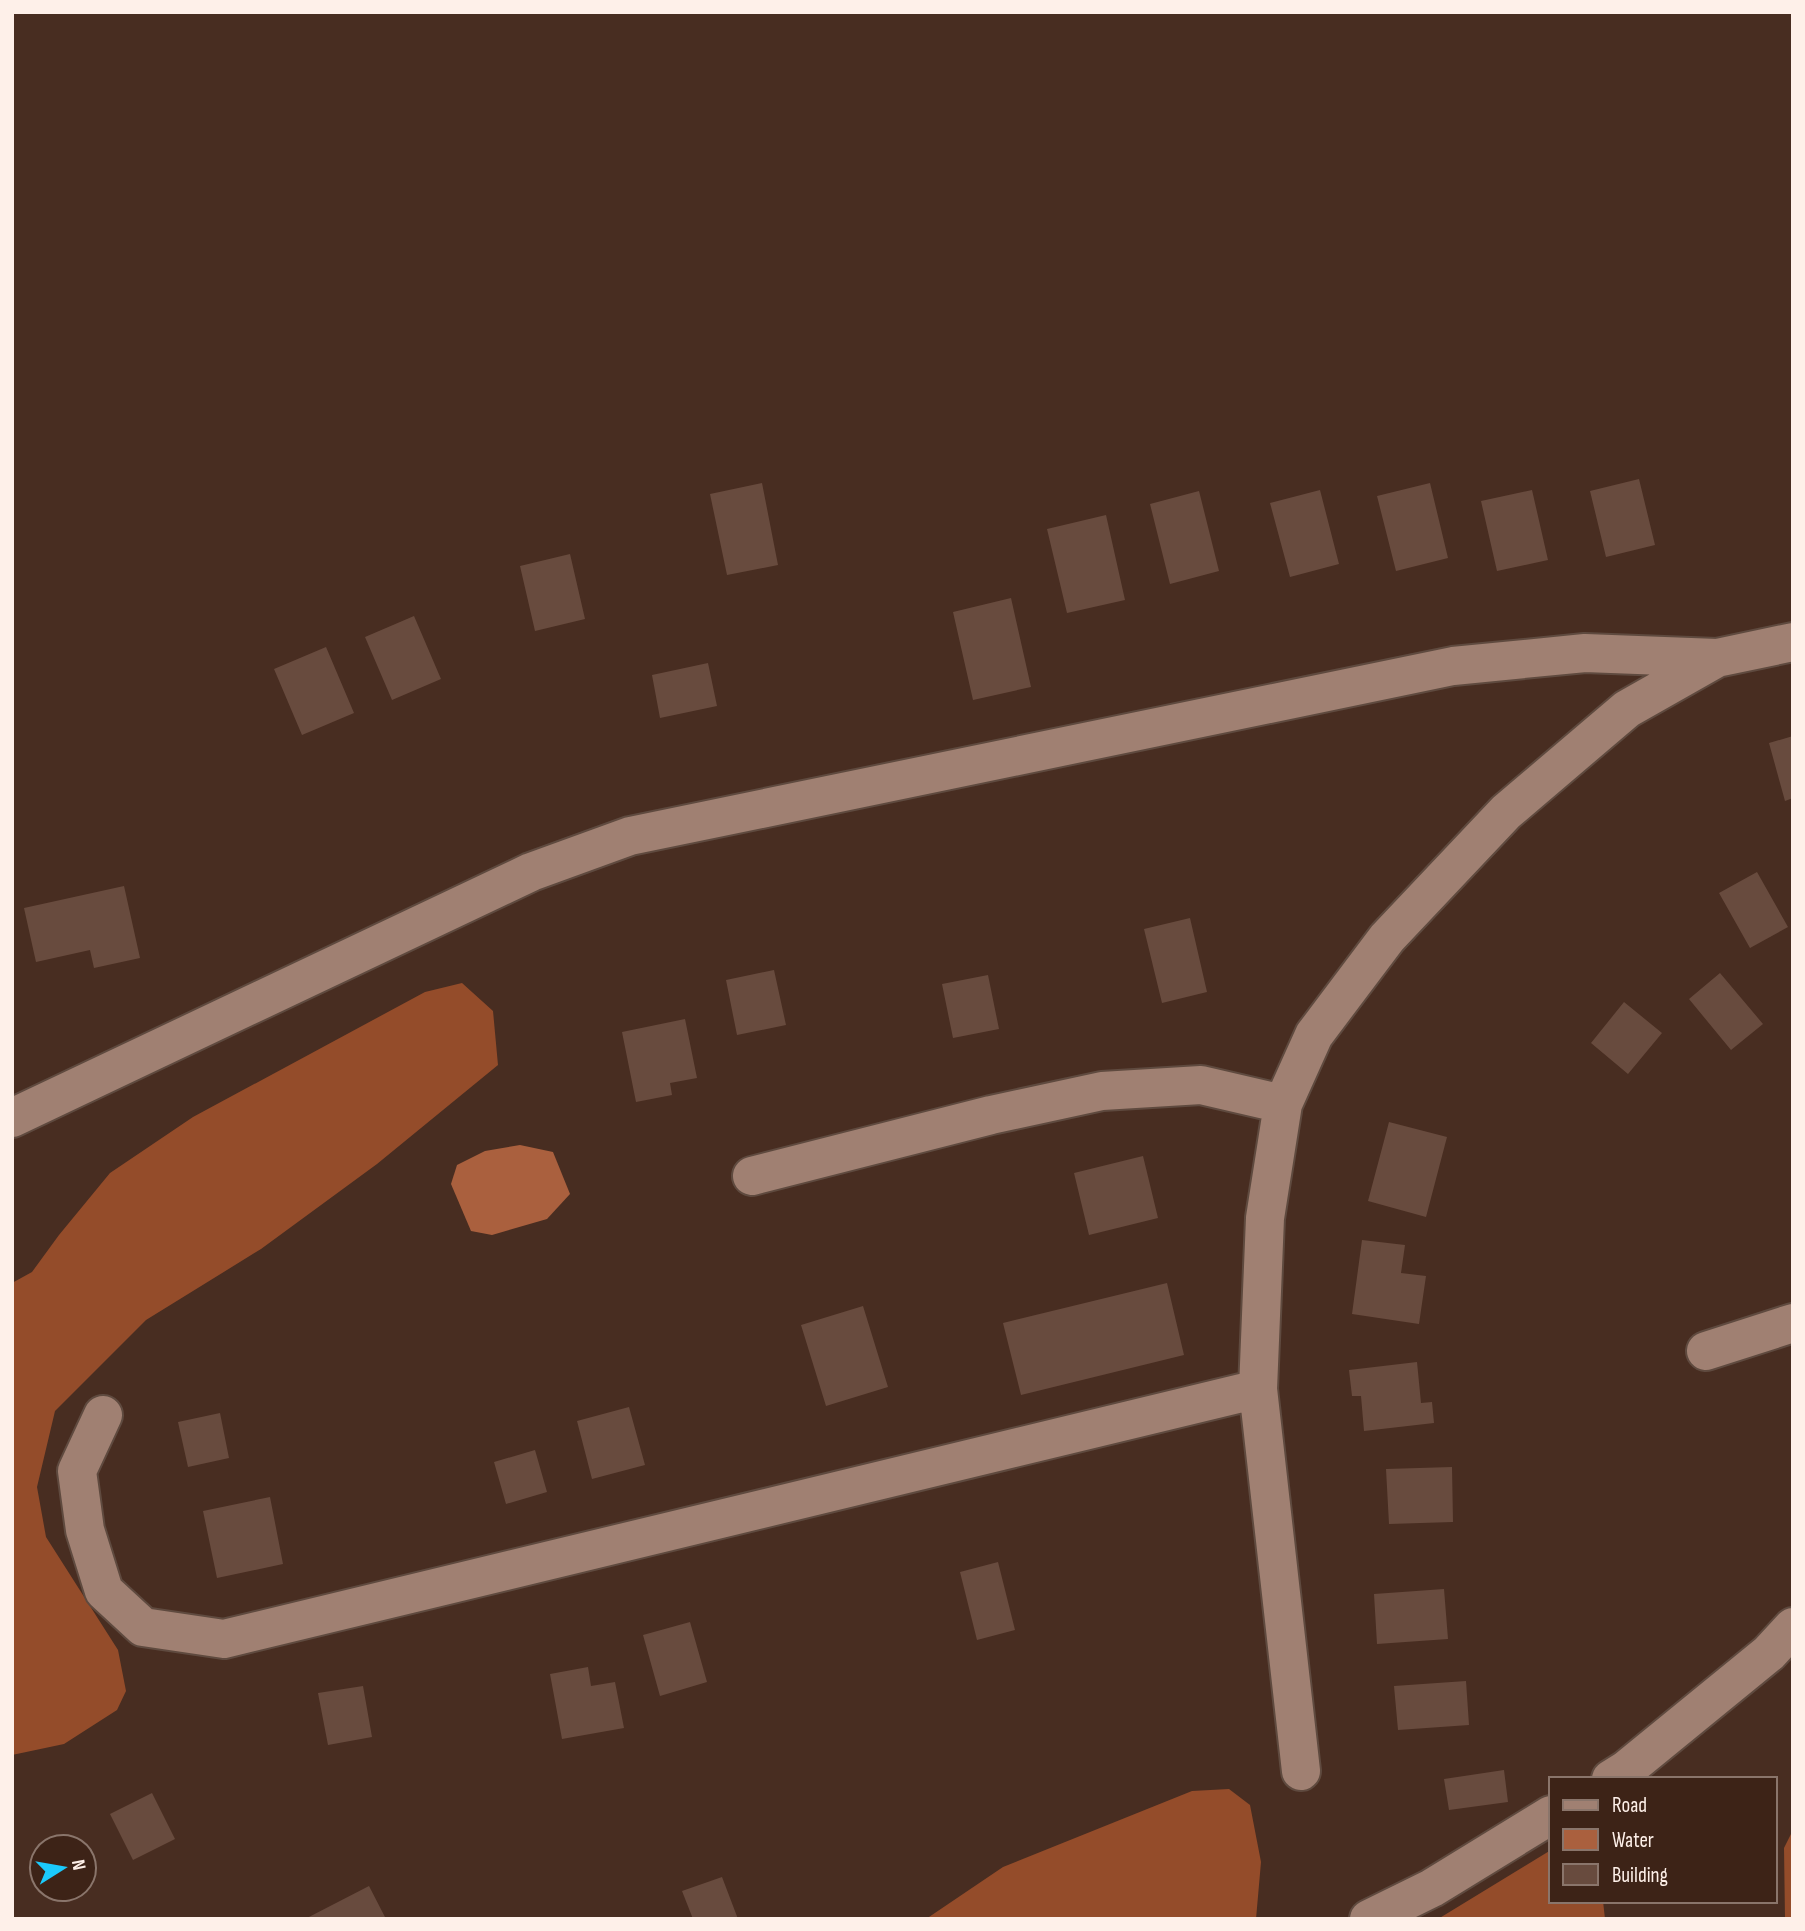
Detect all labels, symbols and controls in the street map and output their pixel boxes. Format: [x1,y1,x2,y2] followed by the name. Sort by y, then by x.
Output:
[1549,1777,1777,1903] legend
[1612,1793,1647,1818] text: Road
[1612,1828,1654,1853] text: Water
[28,1833,98,1903] north arrow
[66,1858,90,1872] text: N
[1612,1863,1668,1888] text: Building

